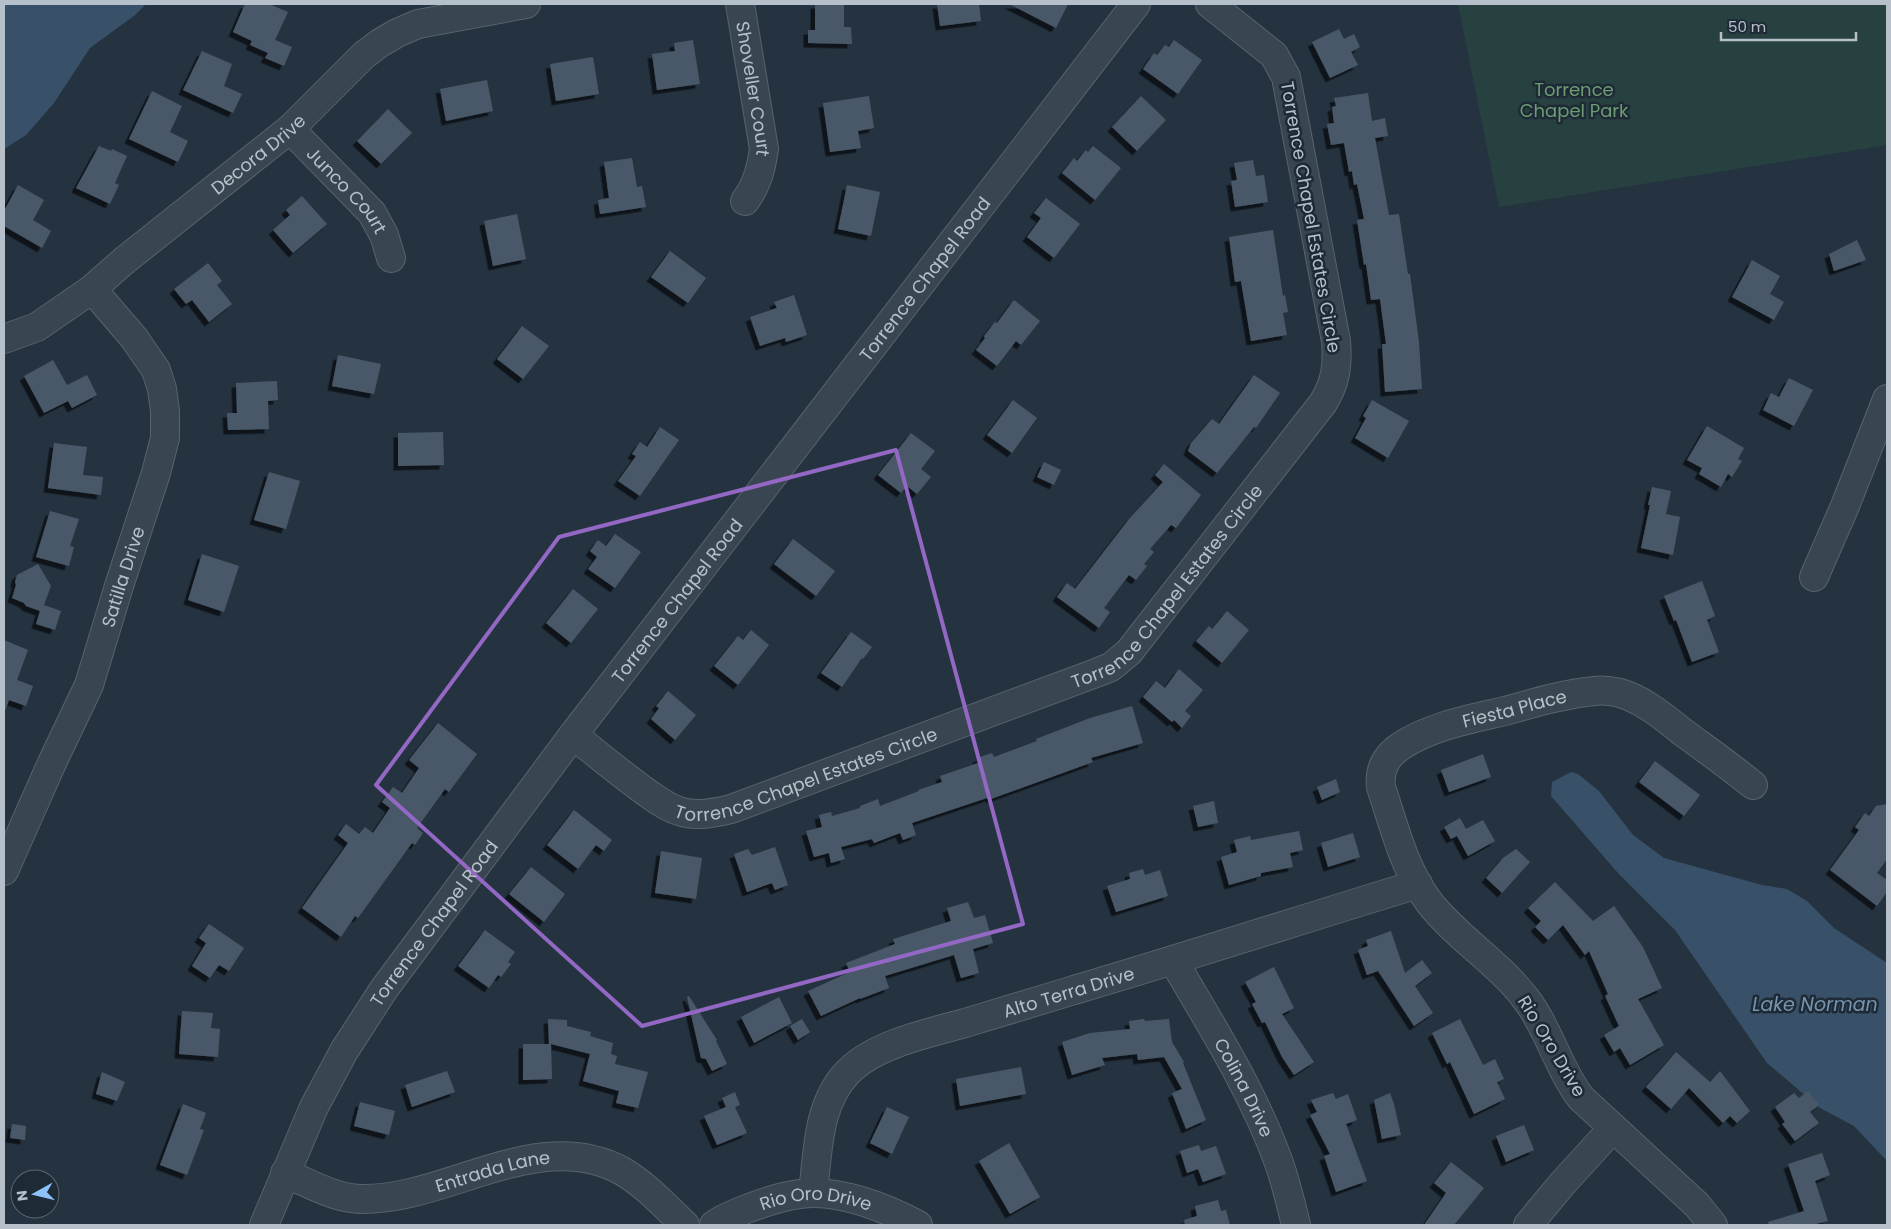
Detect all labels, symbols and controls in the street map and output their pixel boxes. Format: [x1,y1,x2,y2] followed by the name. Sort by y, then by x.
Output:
[1721,10,1856,42] scale bar
[1728,16,1766,37] text: 50 m
[731,19,777,158] street label: Shoveller Court
[1520,77,1629,123] park label: Torrence Chapel Park
[1275,79,1347,355] street label: Torrence Chapel Estates Circle
[205,108,311,200] street label: Decora Drive
[301,141,393,238] street label: Junco Court
[853,191,996,366] street label: Torrence Chapel Road
[1067,479,1268,694] street label: Torrence Chapel Estates Circle
[605,513,748,688] street label: Torrence Chapel Road
[95,523,150,630] street label: Satilla Drive
[1460,683,1569,733] street label: Fiesta Place
[672,721,941,827] street label: Torrence Chapel Estates Circle
[364,835,503,1011] street label: Torrence Chapel Road
[1000,960,1137,1023] street label: Alto Terra Drive
[1512,991,1592,1101] street label: Rio Oro Drive
[1752,991,1878,1018] water label: Lake Norman
[1209,1033,1280,1141] street label: Colina Drive
[432,1144,551,1198] street label: Entrada Lane
[10,1169,60,1219] north arrow
[756,1180,875,1216] street label: Rio Oro Drive
[11,1189,33,1202] text: N

